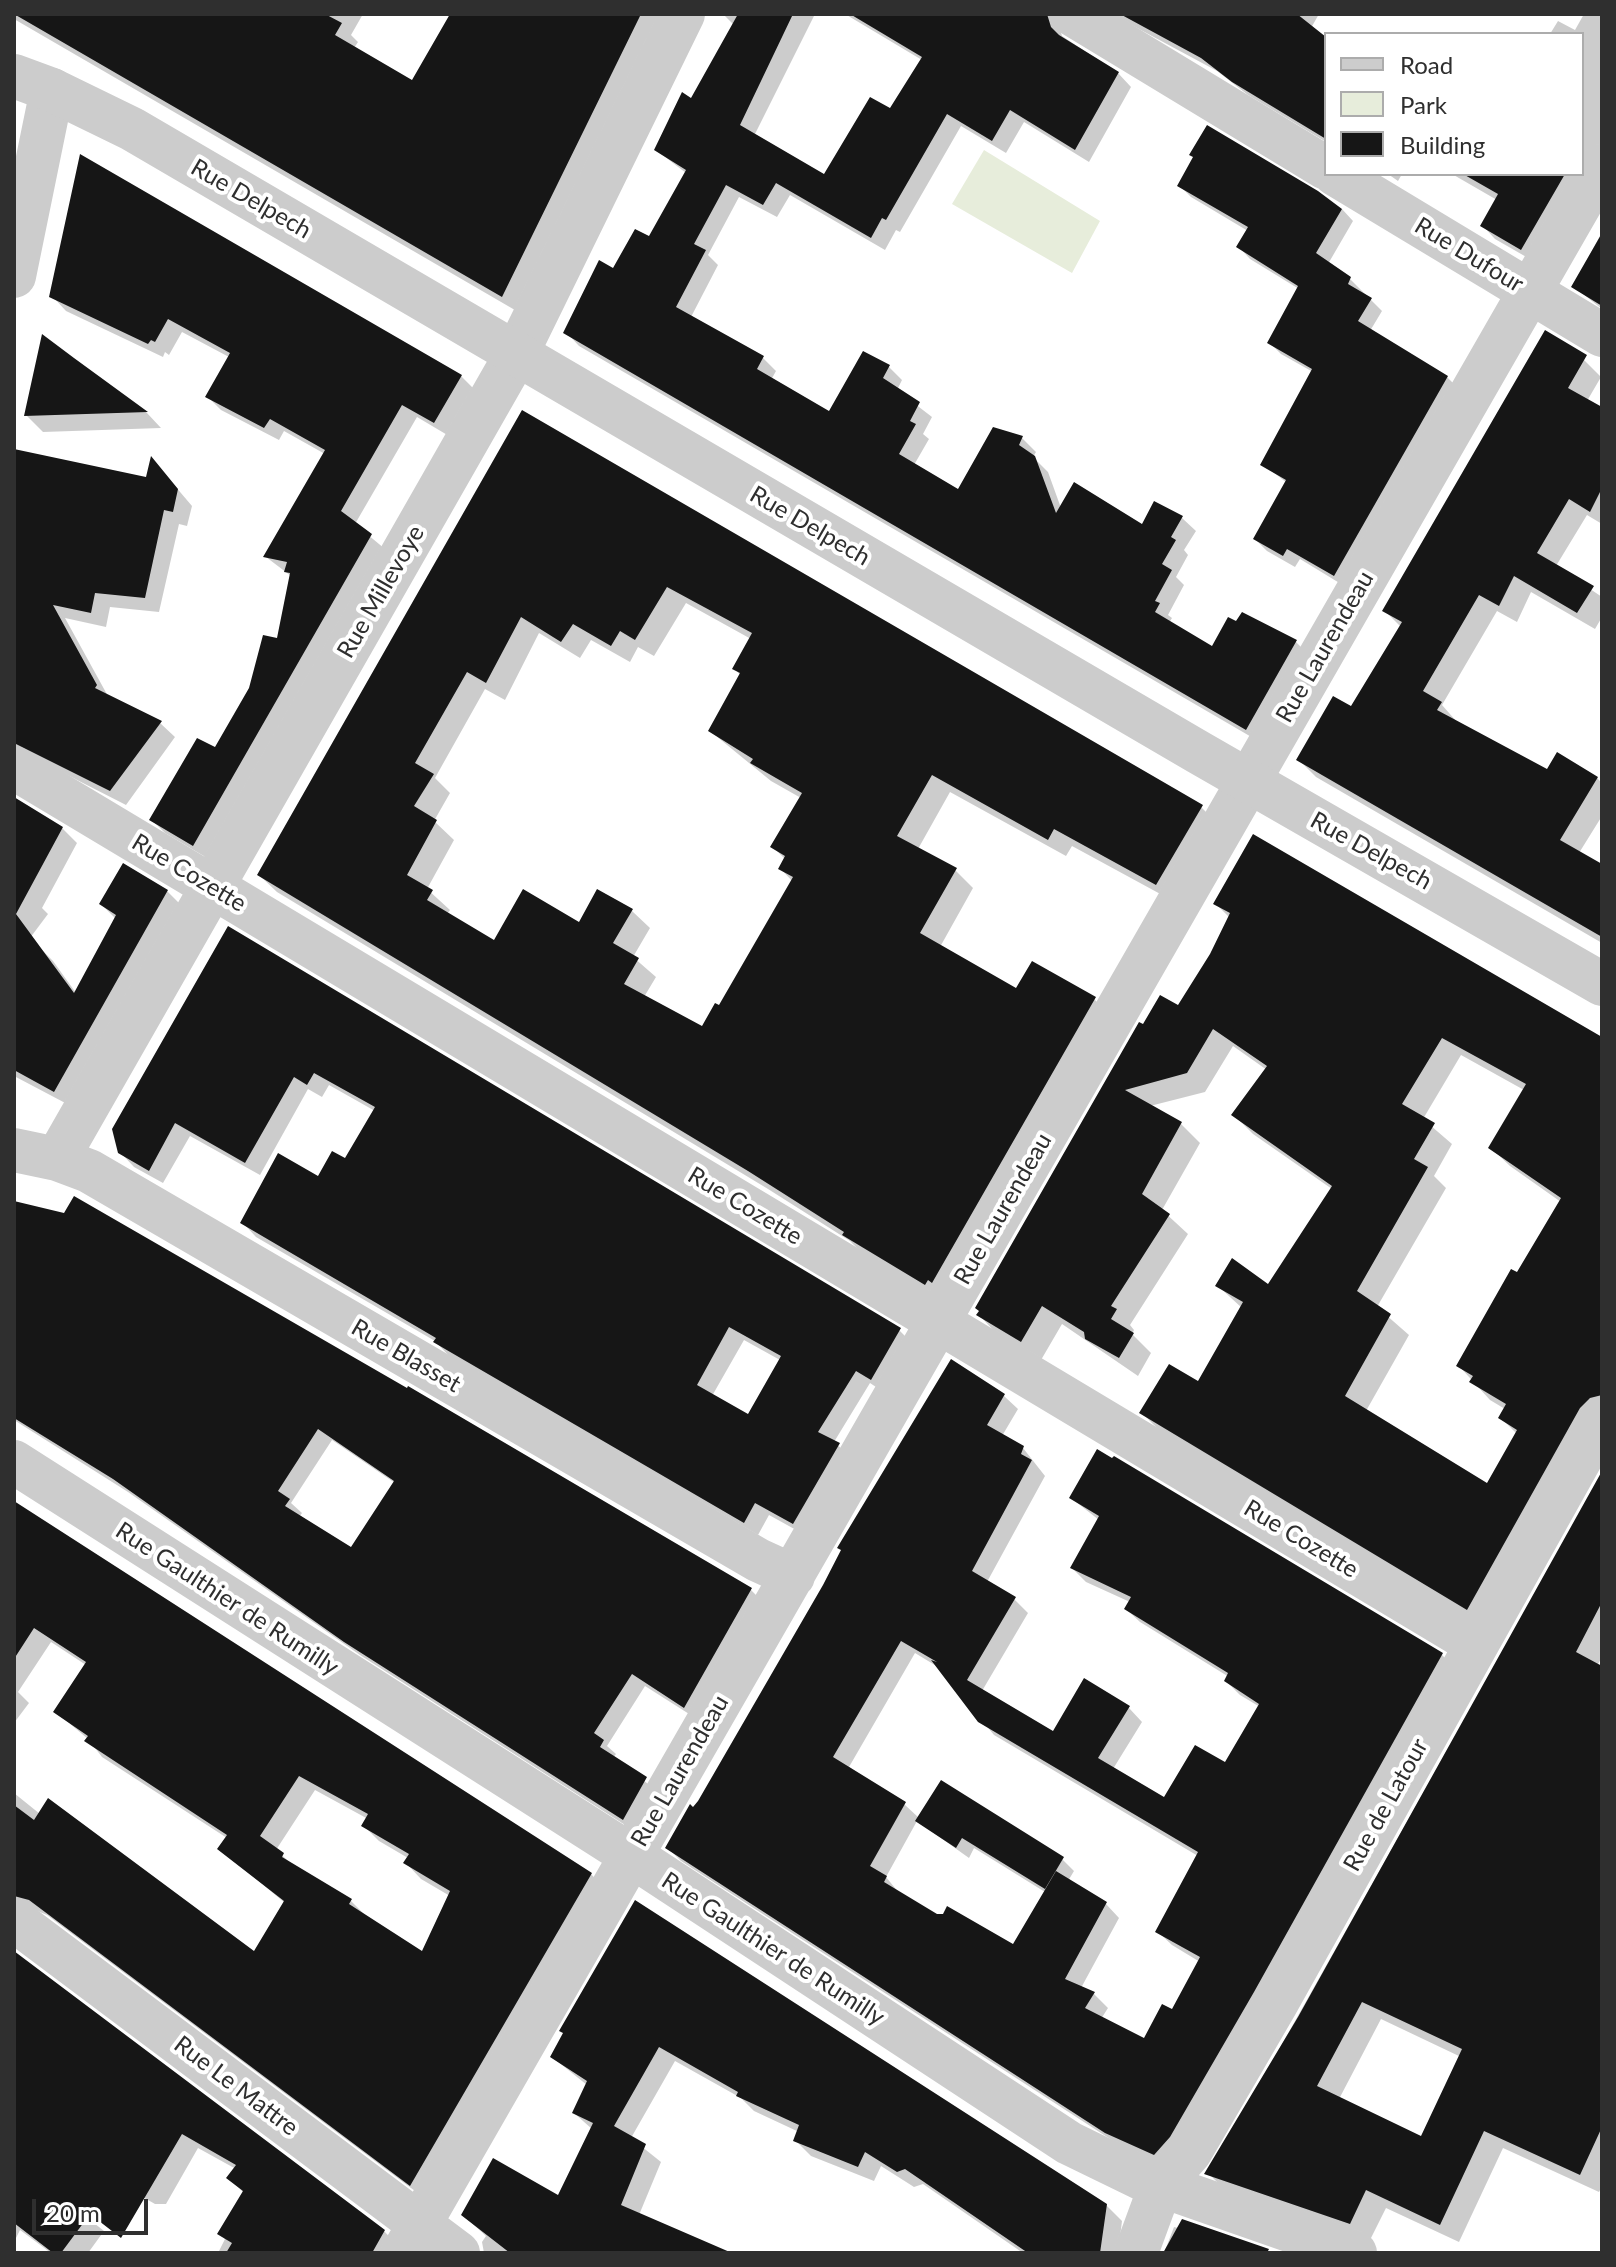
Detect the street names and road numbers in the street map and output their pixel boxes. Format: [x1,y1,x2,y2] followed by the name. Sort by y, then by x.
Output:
[186,153,316,245] street label: Rue Delpech
[1409,211,1529,299] street label: Rue Dufour
[745,480,875,572] street label: Rue Delpech
[331,521,431,663] street label: Rue Millevoye
[1270,566,1380,728] street label: Rue Laurendeau
[1305,806,1437,896] street label: Rue Delpech
[127,828,251,918] street label: Rue Cozette
[948,1128,1058,1290] street label: Rue Laurendeau
[683,1161,807,1251] street label: Rue Cozette
[346,1313,466,1399] street label: Rue Blasset
[1239,1494,1363,1584] street label: Rue Cozette
[110,1516,344,1682] street label: Rue Gaulthier de Rumilly
[625,1690,735,1852] street label: Rue Laurendeau
[1338,1734,1434,1876] street label: Rue de Latour
[656,1866,890,2032] street label: Rue Gaulthier de Rumilly
[168,2030,304,2142] street label: Rue Le Mattre

